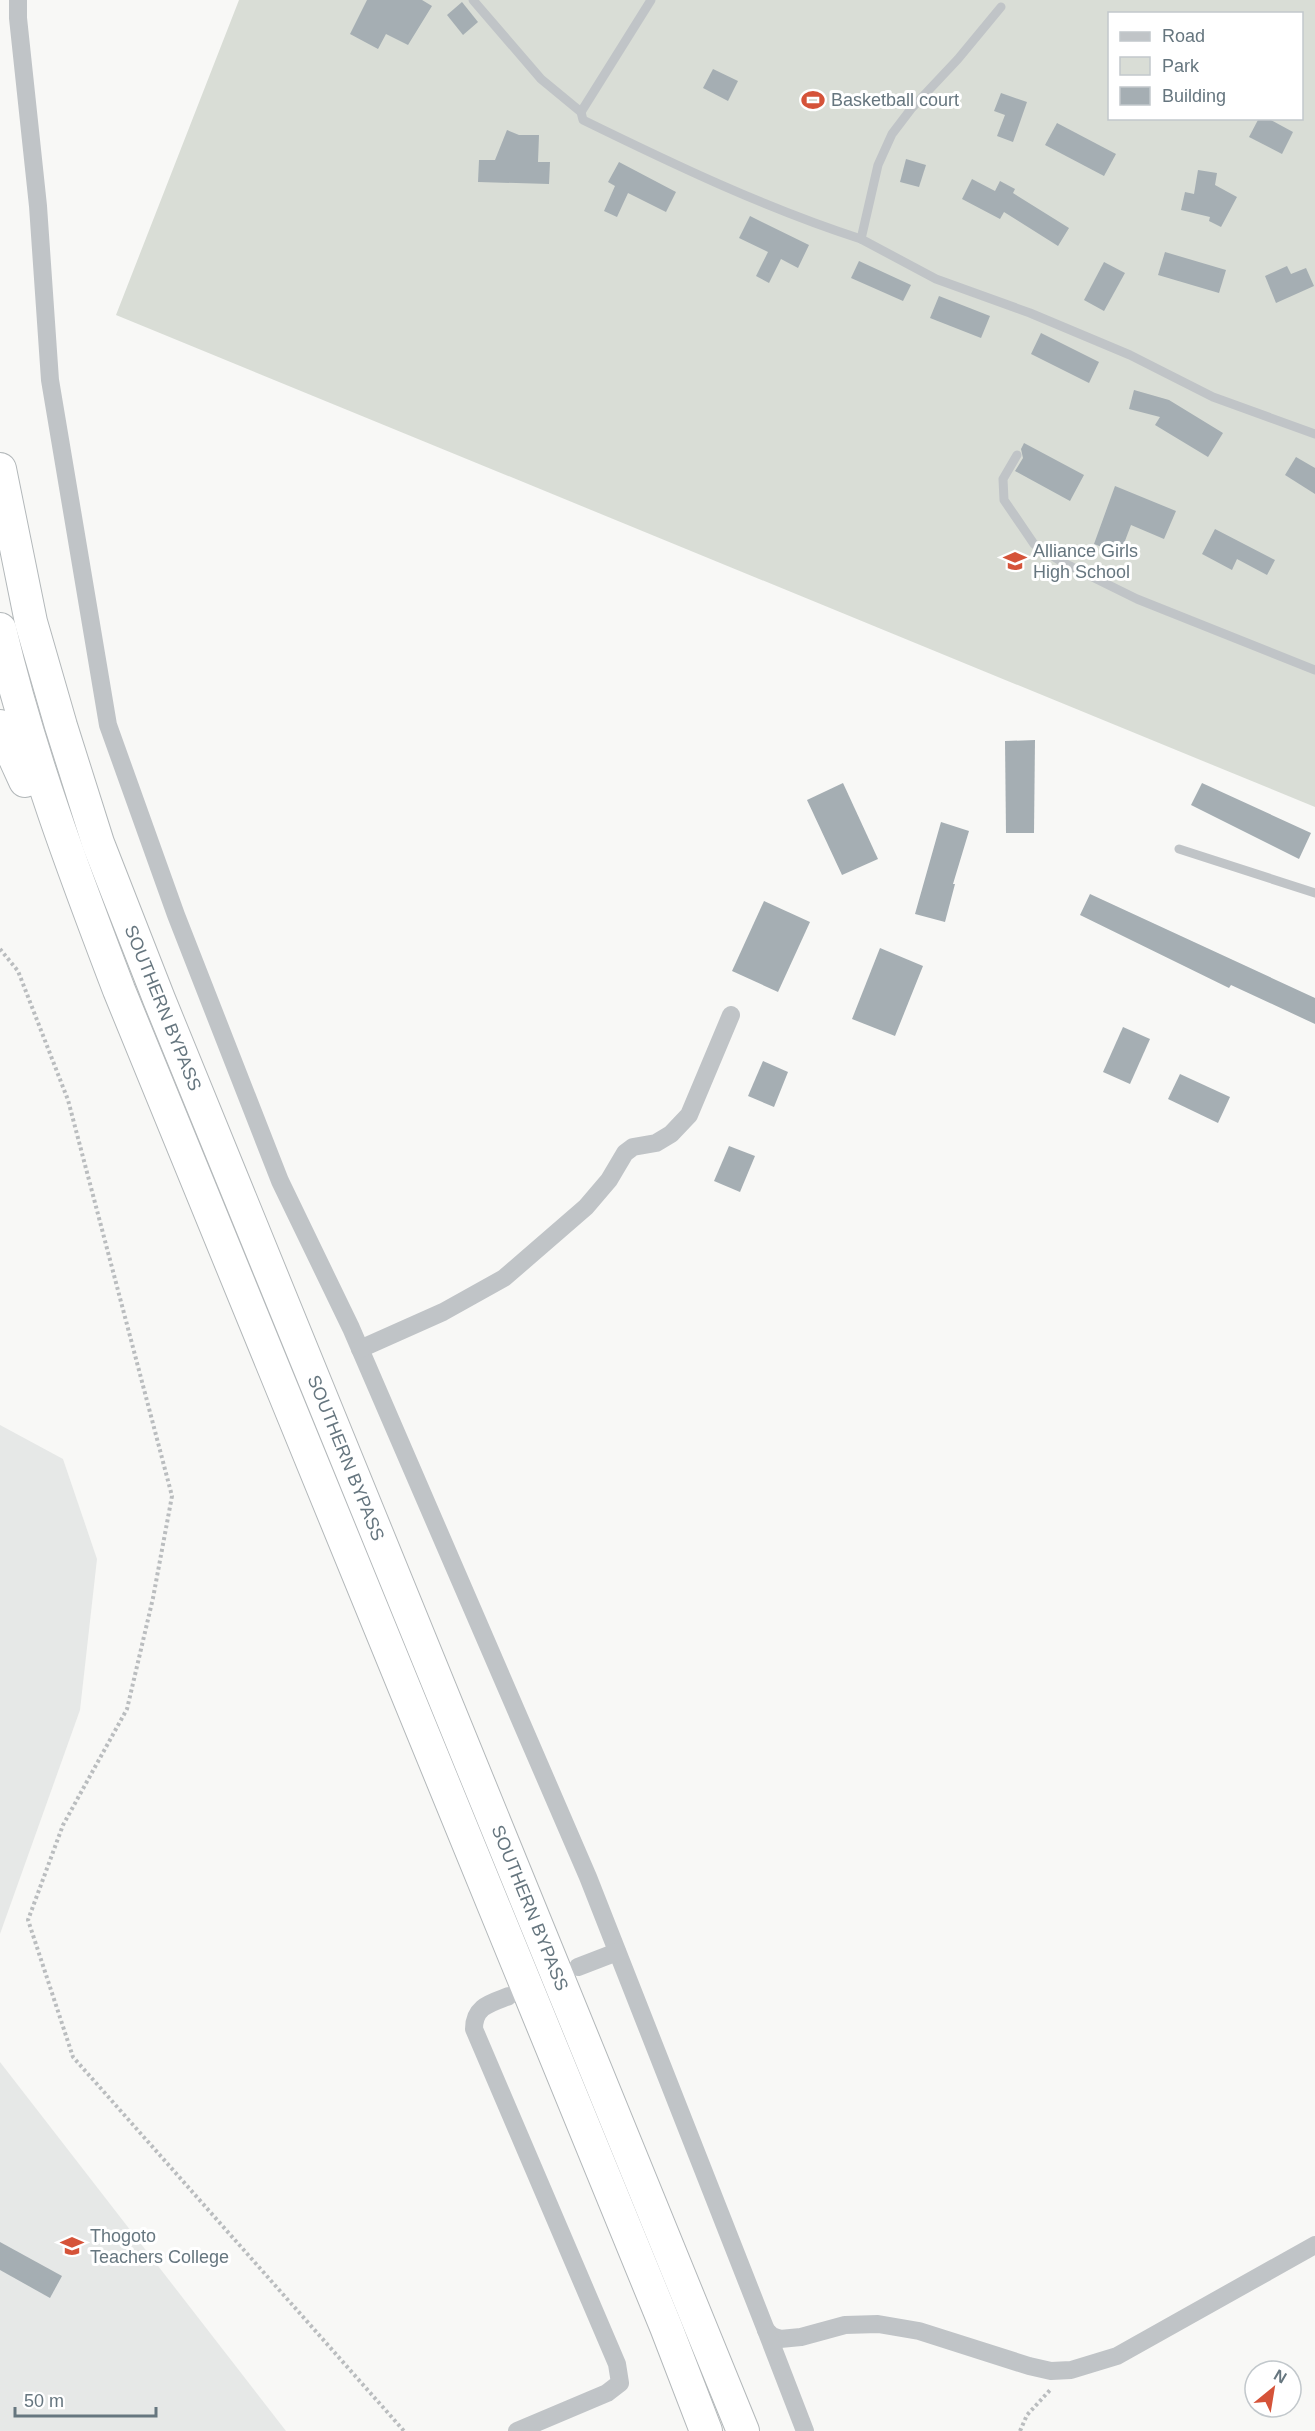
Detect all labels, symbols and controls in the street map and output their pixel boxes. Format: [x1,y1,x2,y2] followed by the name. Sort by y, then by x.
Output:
[1108,12,1303,120] legend
[1162,26,1205,46] text: Road
[1162,56,1200,76] text: Park
[1162,86,1226,106] text: Building
[800,87,826,113] sports icon: Basketball court
[831,90,959,110] place label: Basketball court
[1033,541,1138,582] place label: Alliance Girls High School
[1002,548,1028,574] school or university icon: Alliance Girls High School
[121,922,205,1094] street label: SOUTHERN BYPASS
[304,1372,388,1544] street label: SOUTHERN BYPASS
[488,1822,572,1994] street label: SOUTHERN BYPASS
[90,2226,229,2267] place label: Thogoto Teachers College
[59,2233,85,2259] school or university icon: Thogoto Teachers College
[1243,2359,1303,2419] north arrow
[1271,2366,1290,2387] text: N
[15,2380,156,2418] scale bar
[24,2391,64,2411] text: 50 m

